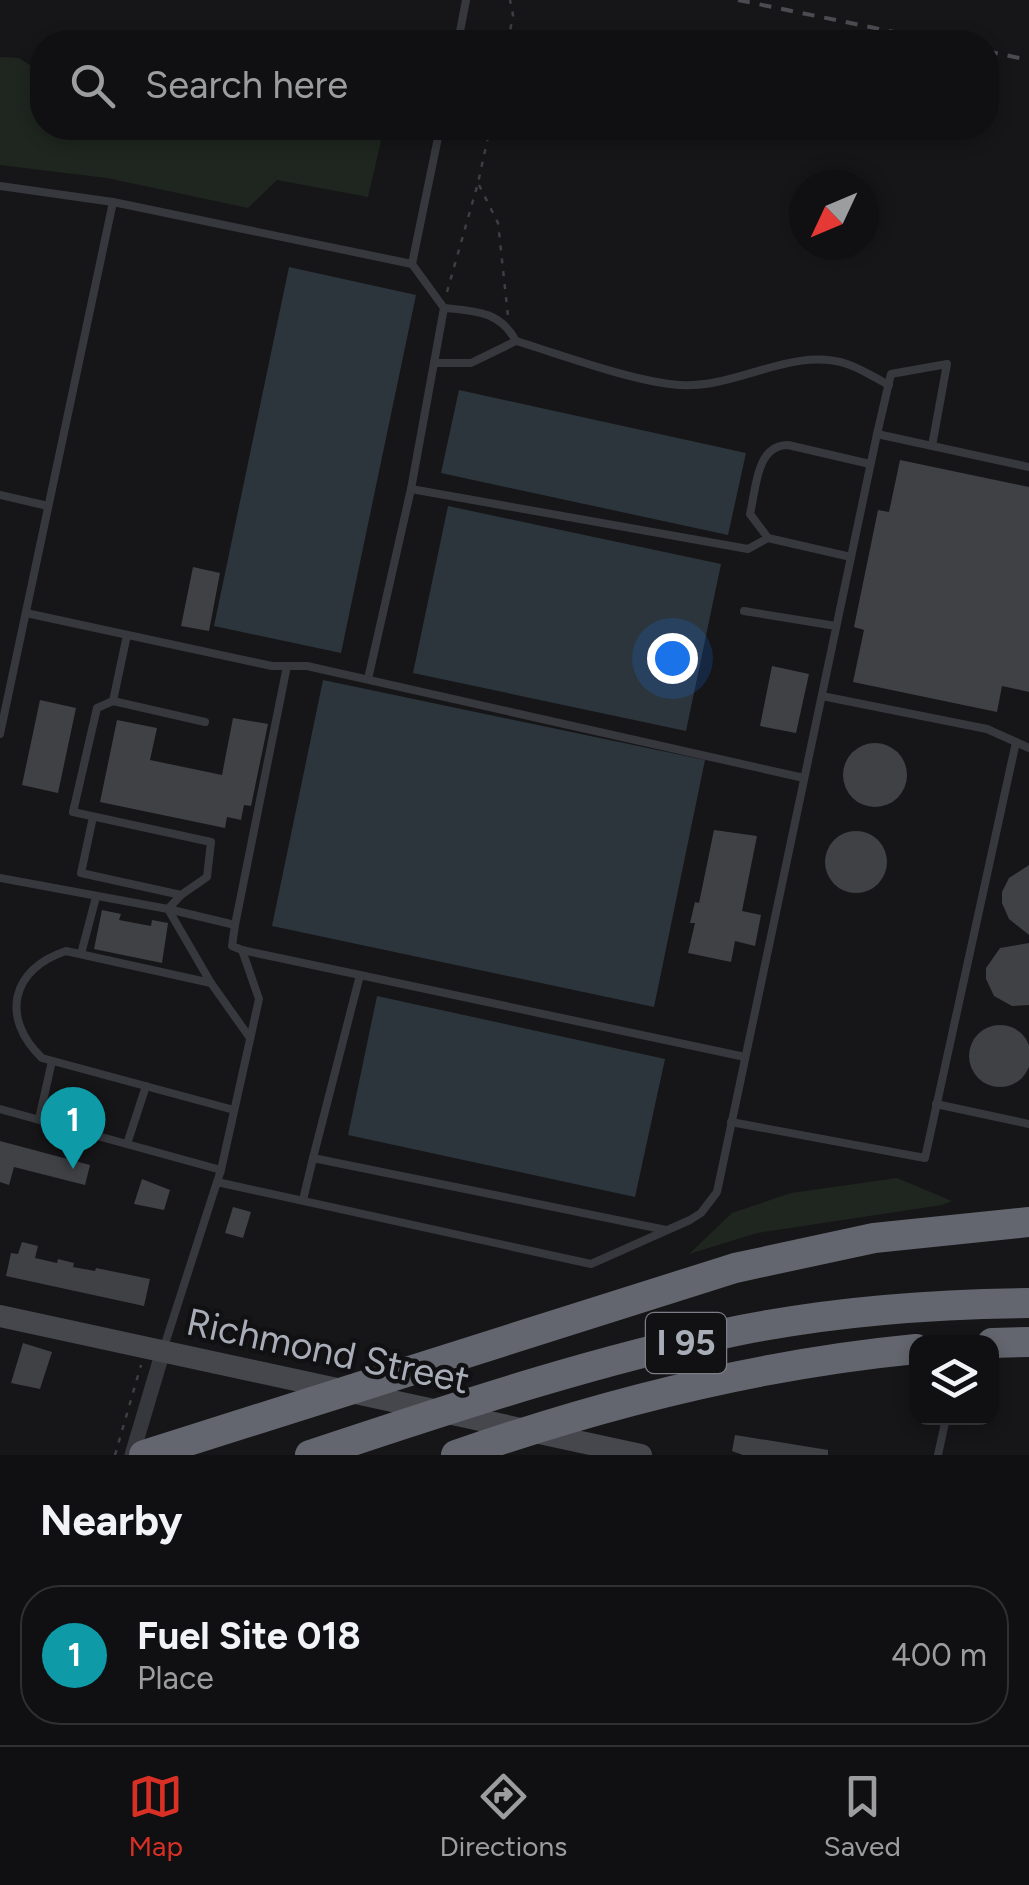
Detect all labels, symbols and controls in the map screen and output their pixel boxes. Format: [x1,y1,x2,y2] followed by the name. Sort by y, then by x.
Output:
[30,30,999,140] search box
[65,58,120,113] icon: search
[145,62,348,108] text: Search here
[789,170,879,260] north arrow
[647,633,698,684] your location
[40,1086,106,1169] pin: 1
[182,1299,474,1403] street label: Richmond Street
[646,1313,726,1373] road number: I 95
[909,1335,999,1425] map controls
[909,1335,999,1425] button: layers
[40,1495,182,1546] text: Nearby
[137,1613,361,1659] text: Fuel Site 018
[68,1636,81,1674] text: 1
[891,1636,987,1674] text: 400 m
[137,1659,214,1697] text: Place
[128,1769,183,1863] tab: Map
[440,1769,567,1863] tab: Directions
[824,1769,901,1863] tab: Saved

